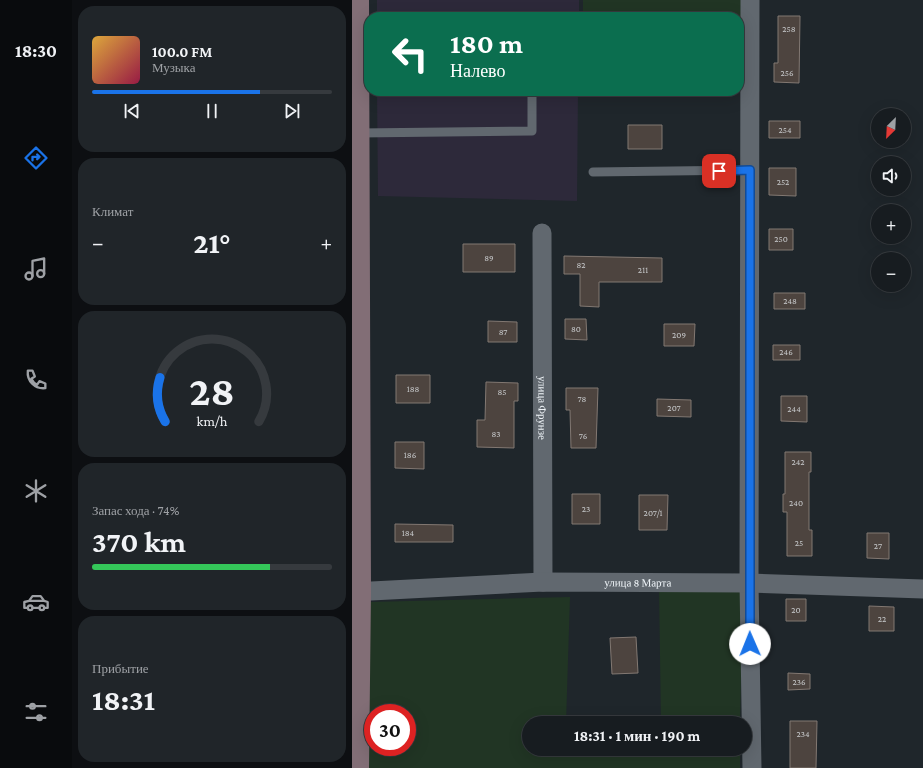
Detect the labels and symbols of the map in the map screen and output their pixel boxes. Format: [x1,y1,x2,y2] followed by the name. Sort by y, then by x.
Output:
[782,24,796,34] house number: 258
[780,68,794,78] house number: 256
[871,108,911,148] north arrow
[778,125,792,135] house number: 254
[702,154,736,188] pin
[777,177,789,187] house number: 252
[774,234,788,244] house number: 250
[484,253,494,263] house number: 89
[576,260,586,270] house number: 82
[638,265,648,275] house number: 211
[783,296,797,306] house number: 248
[571,324,581,334] house number: 80
[499,327,507,337] house number: 87
[672,330,686,340] house number: 209
[779,347,793,357] house number: 246
[536,376,549,440] street label: улица Фрунзе
[407,384,419,394] house number: 188
[498,387,506,397] house number: 85
[578,394,587,404] house number: 78
[667,403,681,413] house number: 207
[787,404,801,414] house number: 244
[492,429,500,439] house number: 83
[579,431,588,441] house number: 76
[404,450,417,460] house number: 186
[791,457,805,467] house number: 242
[789,498,803,508] house number: 240
[582,504,590,514] house number: 23
[644,508,662,518] house number: 207/1
[402,528,415,538] house number: 184
[795,538,803,548] house number: 25
[874,541,882,551] house number: 27
[604,576,671,589] street label: улица 8 Марта
[791,605,801,615] house number: 20
[878,614,886,624] house number: 22
[729,623,771,665] position arrow
[792,677,806,687] house number: 236
[364,704,416,756] speed limit sign: 30
[796,729,810,739] house number: 234

